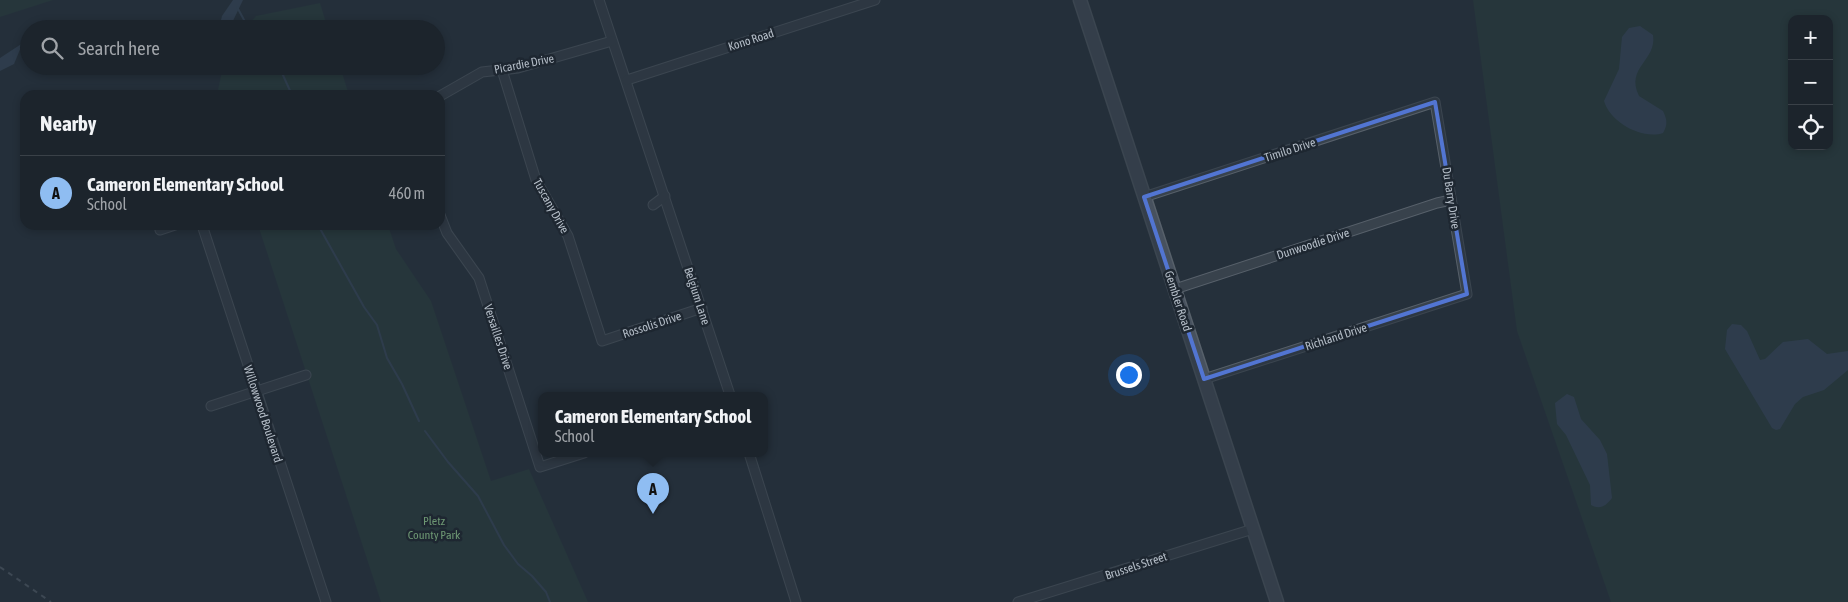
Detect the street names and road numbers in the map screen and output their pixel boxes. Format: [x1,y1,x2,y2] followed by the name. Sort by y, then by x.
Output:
[726,26,776,54] street label: Kono Road
[493,51,555,77] street label: Picardie Drive
[1263,135,1317,165] street label: Timilo Drive
[1439,166,1463,230] street label: Du Barry Drive
[530,176,572,236] street label: Tuscany Drive
[1275,226,1351,262] street label: Dunwoodie Drive
[681,265,713,327] street label: Belgium Lane
[1162,269,1194,333] street label: Gembler Road
[481,303,515,371] street label: Versailles Drive
[621,309,683,341] street label: Rossolis Drive
[1303,320,1369,354] street label: Richland Drive
[241,364,285,464] street label: Willowwood Boulevard
[1103,549,1169,583] street label: Brussels Street

